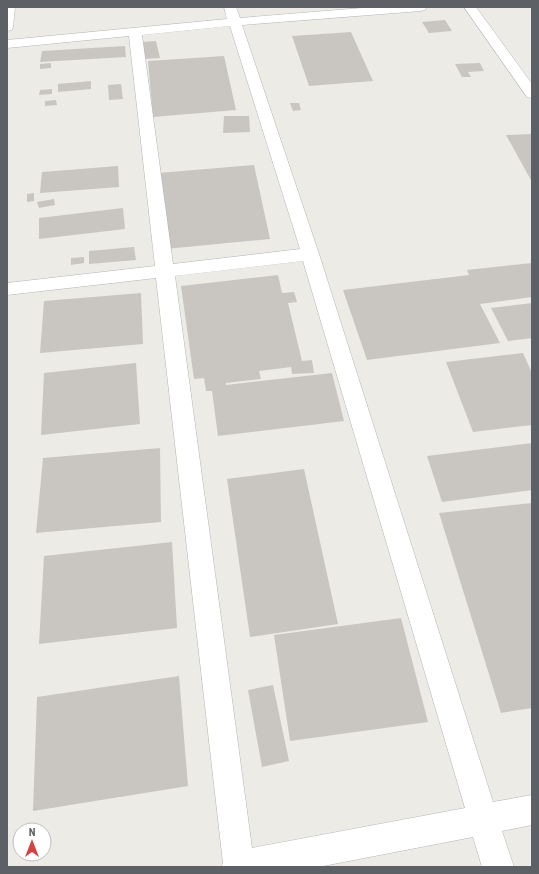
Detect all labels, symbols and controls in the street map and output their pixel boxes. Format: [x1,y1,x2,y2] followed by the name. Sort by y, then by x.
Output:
[12,822,52,862] north arrow
[29,826,36,839] text: N

